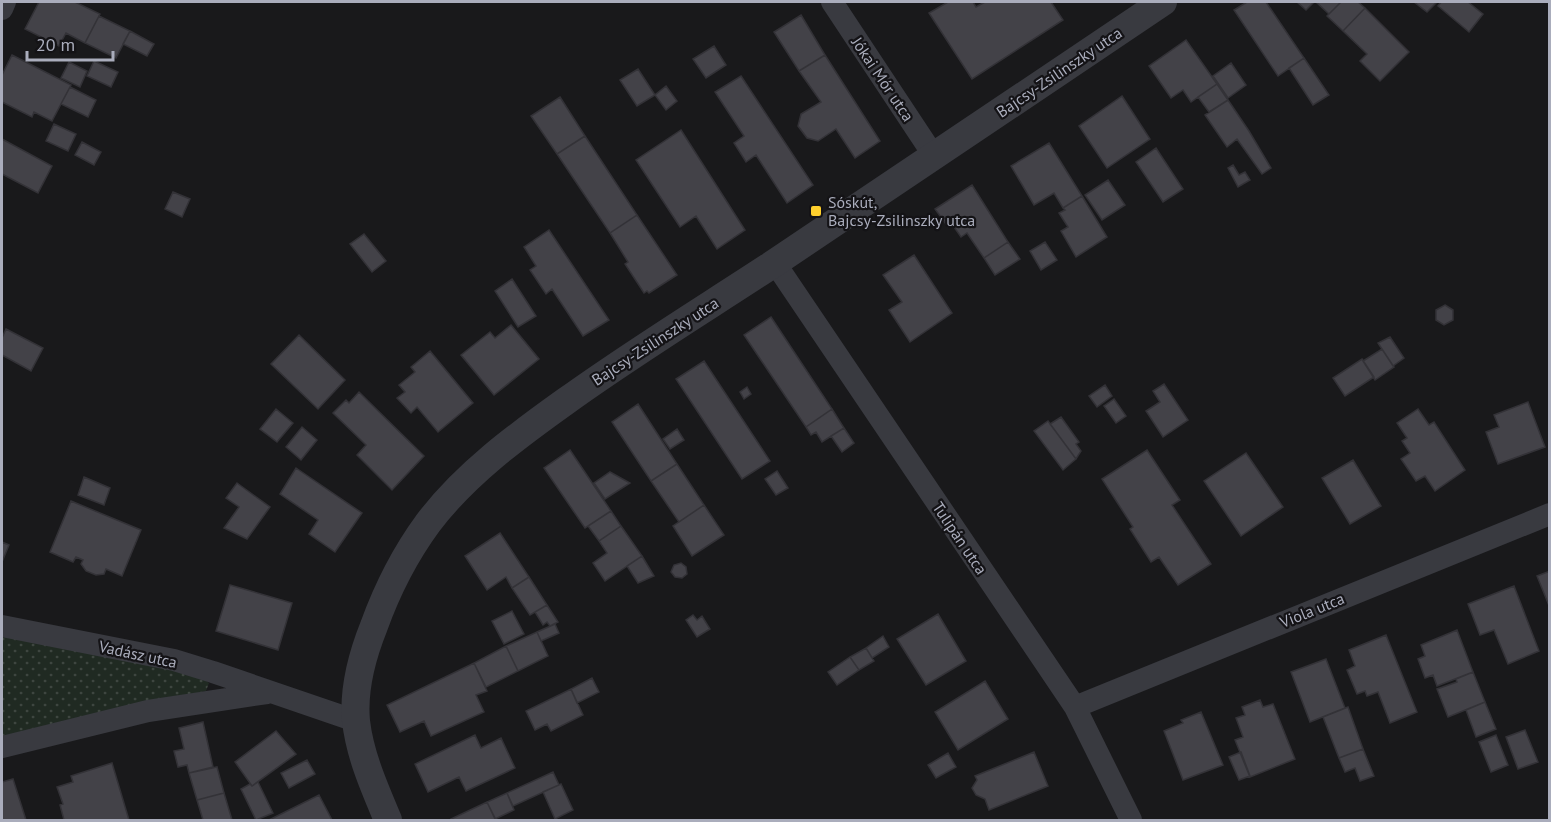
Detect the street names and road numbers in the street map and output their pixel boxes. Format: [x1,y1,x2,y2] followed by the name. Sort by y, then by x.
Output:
[992,23,1126,121] street label: Bajcsy-Zsilinszky utca
[847,32,919,125] street label: Jókai Mór utca
[588,293,722,389] street label: Bajcsy-Zsilinszky utca
[928,498,992,578] street label: Tulipán utca
[1276,588,1347,632] street label: Viola utca
[96,636,179,672] street label: Vadász utca

